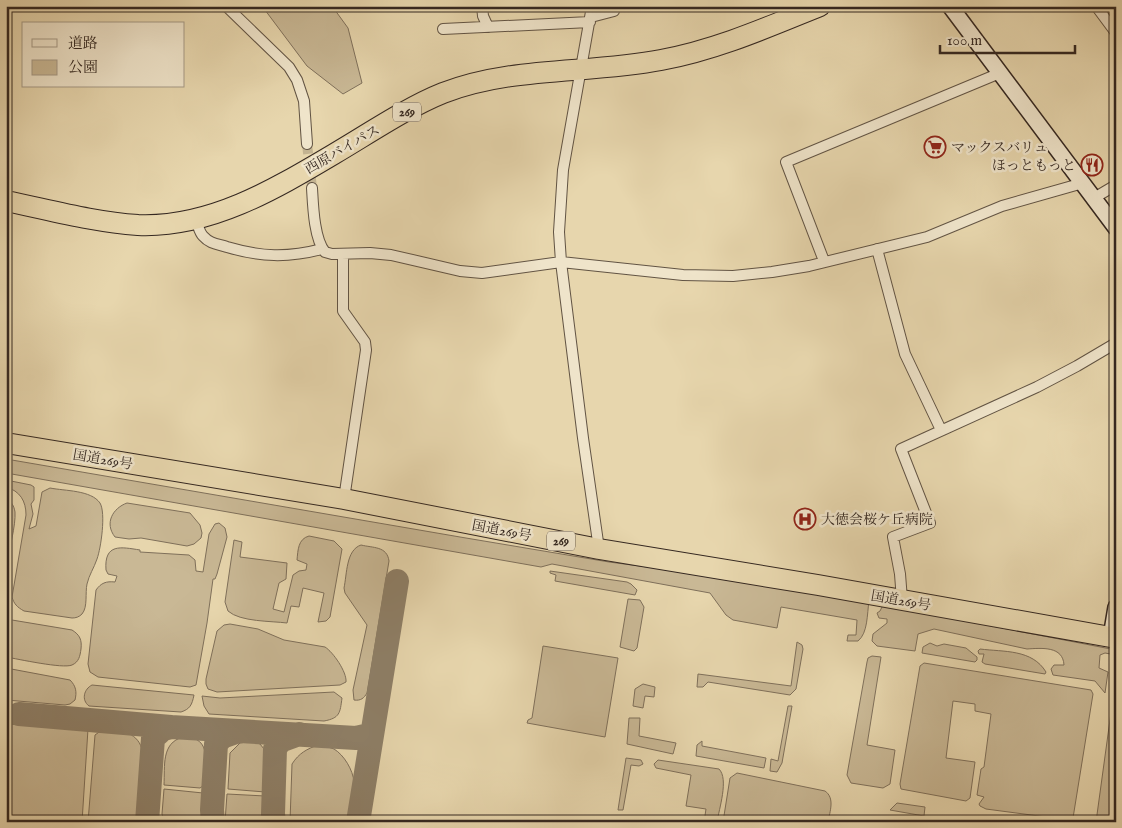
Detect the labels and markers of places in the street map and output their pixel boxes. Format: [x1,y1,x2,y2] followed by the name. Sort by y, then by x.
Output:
[923,135,947,159] supermarket icon: マックスバリュ
[951,139,1048,157] place label: マックスバリュ
[1080,153,1104,177] restaurant icon: ほっともっと
[992,157,1076,175] place label: ほっともっと
[793,507,817,531] hospital icon: 大徳会桜ケ丘病院
[821,511,933,529] place label: 大徳会桜ケ丘病院

